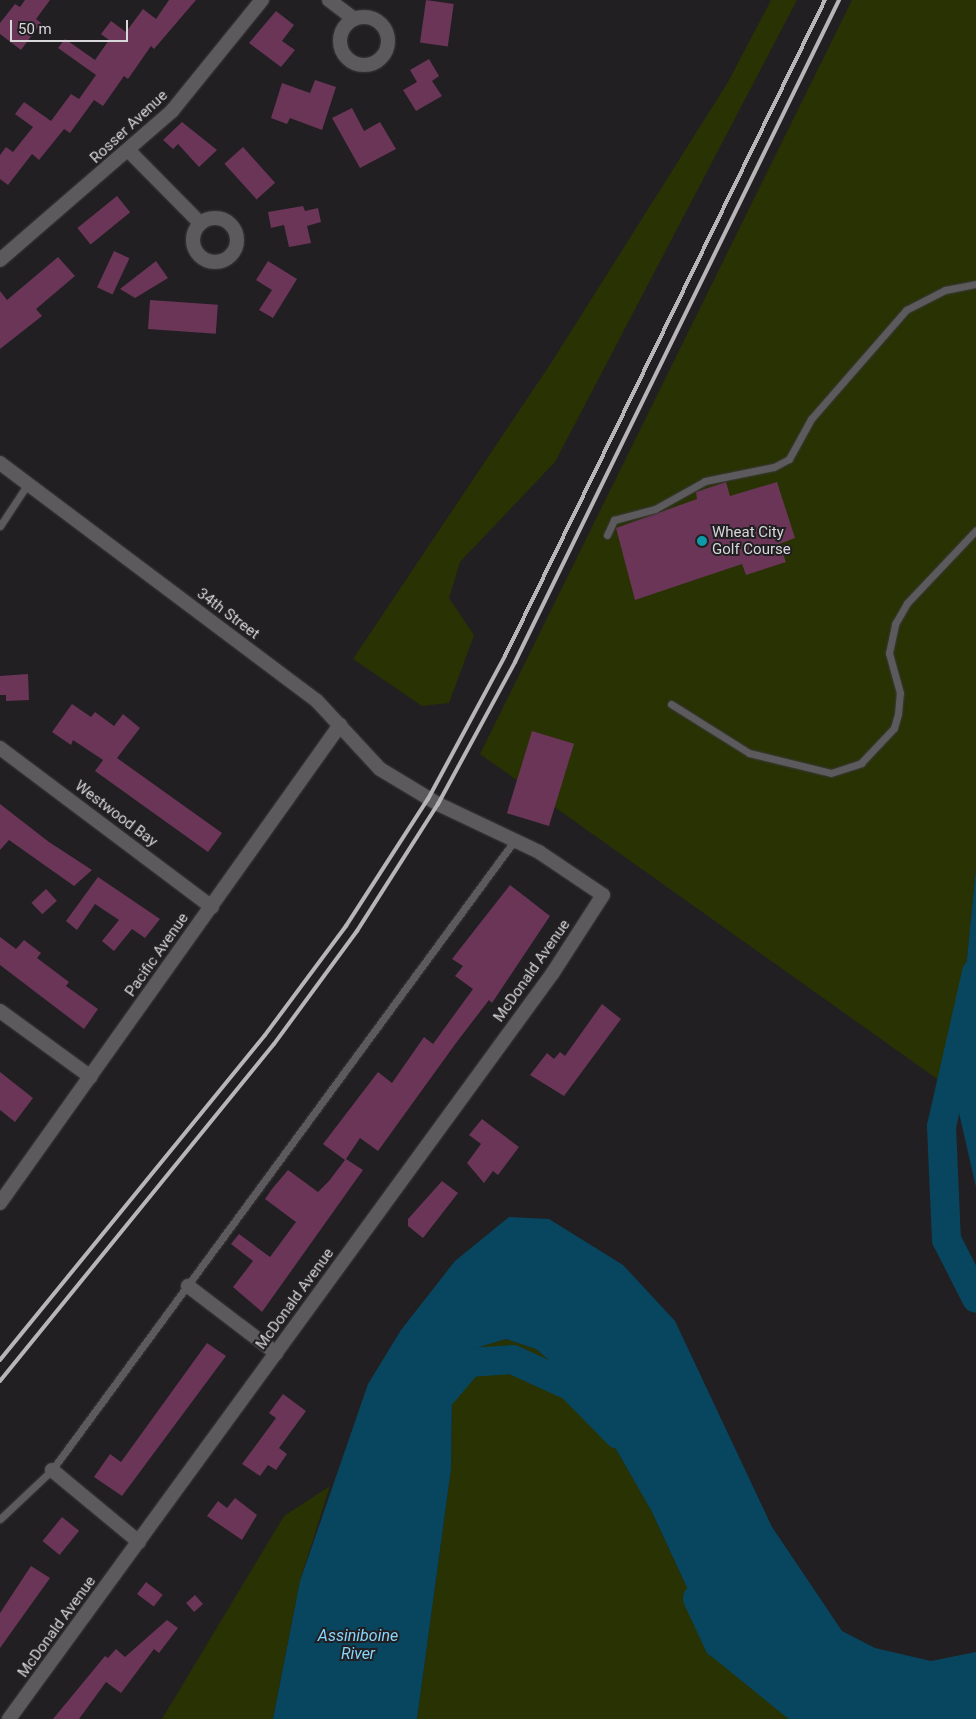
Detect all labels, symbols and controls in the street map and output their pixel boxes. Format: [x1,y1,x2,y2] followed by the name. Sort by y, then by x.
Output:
[12,10,130,42] scale bar
[18,20,52,38] text: 50 m
[87,87,171,167] street label: Rosser Avenue
[712,523,791,558] place label: Wheat City Golf Course
[696,535,708,547] marker: Wheat City Golf Course
[193,585,263,643] street label: 34th Street
[71,777,161,851] street label: Westwood Bay
[122,910,192,1000] street label: Pacific Avenue
[490,916,574,1026] street label: McDonald Avenue
[252,1245,338,1353] street label: McDonald Avenue
[14,1573,100,1681] street label: McDonald Avenue
[318,1626,398,1664] water label: Assiniboine River

